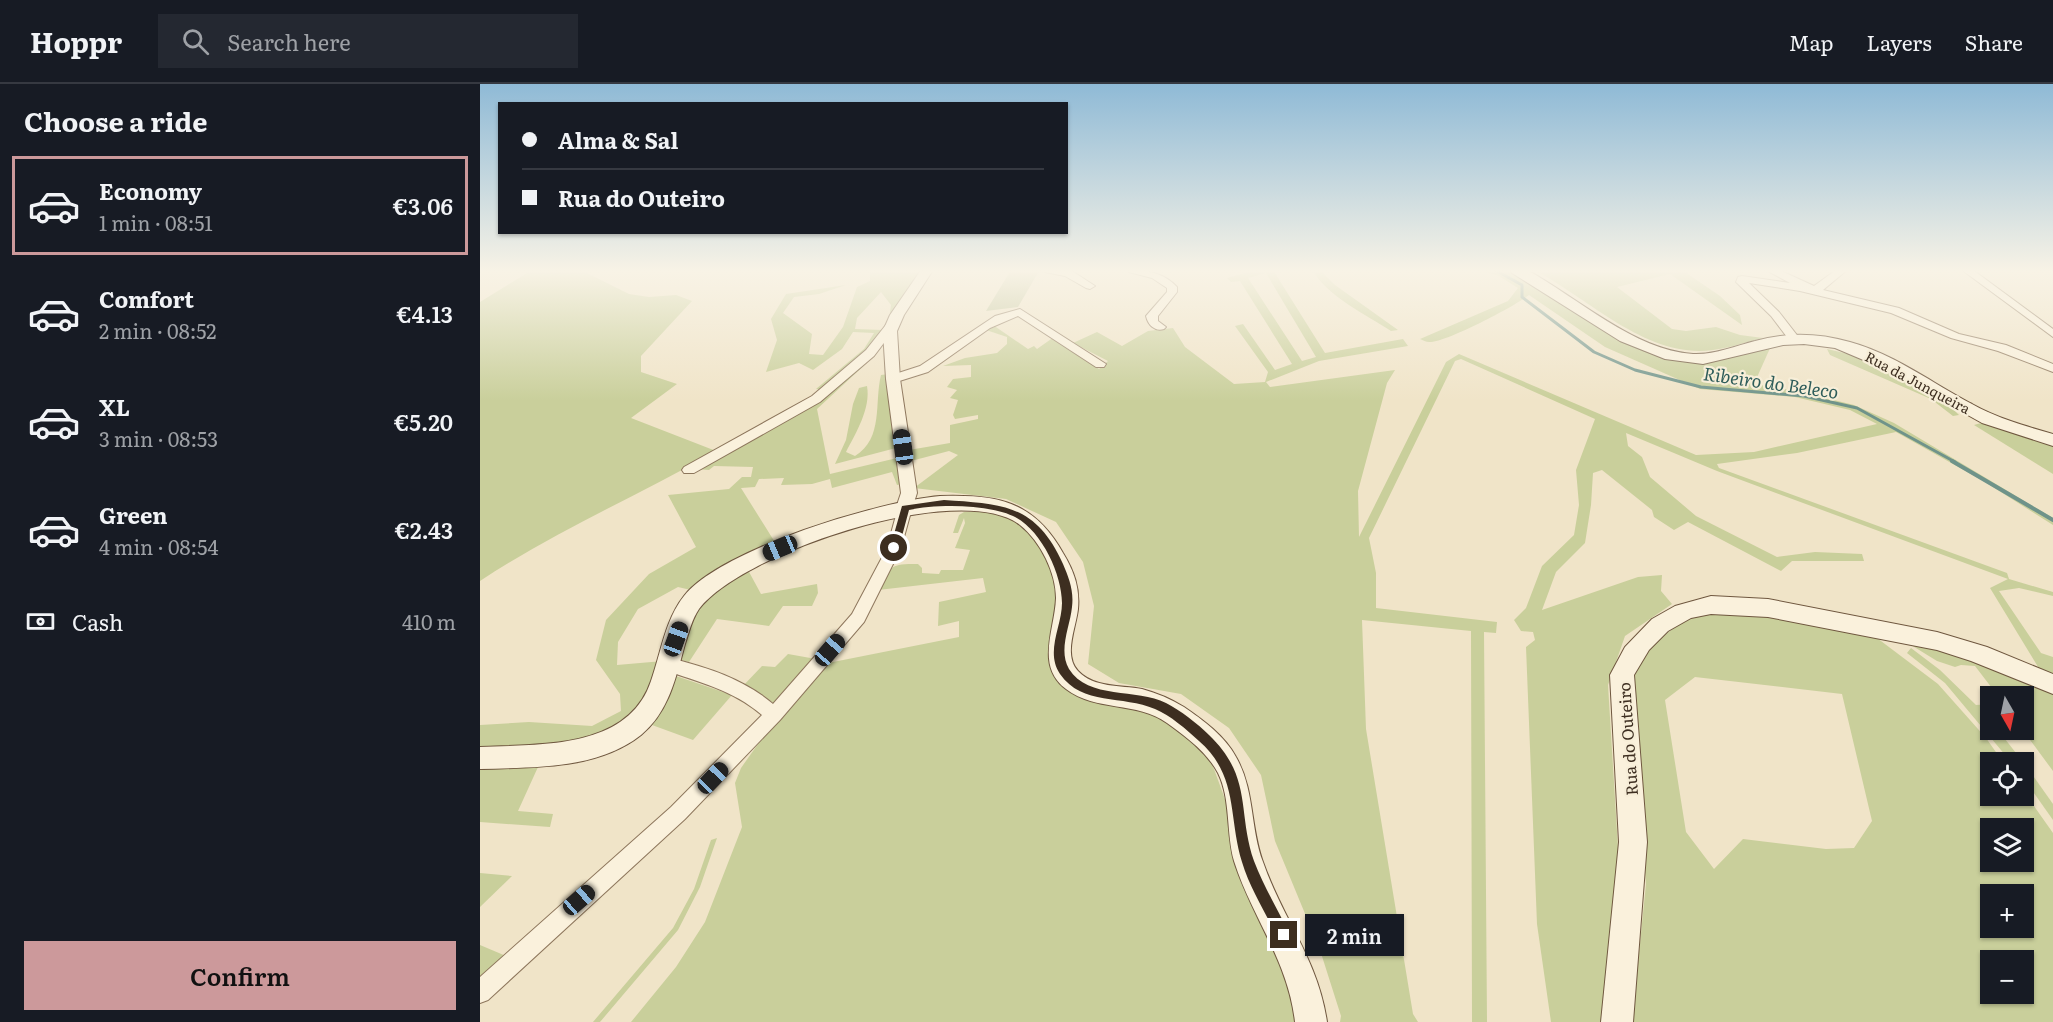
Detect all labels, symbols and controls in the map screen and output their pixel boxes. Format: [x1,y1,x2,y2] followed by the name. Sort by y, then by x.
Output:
[158,14,578,68] search box
[30,20,122,62] text: Hoppr
[179,25,212,58] icon: search
[227,25,351,58] text: Search here
[1789,26,1834,57] text: Map
[1867,26,1932,57] text: Layers
[1965,26,2023,57] text: Share
[24,100,207,140] text: Choose a ride
[558,123,678,156] text: Alma & Sal
[99,174,202,207] text: Economy
[27,179,81,233] icon: car
[558,181,725,214] text: Rua do Outeiro
[393,189,453,222] text: €3.06
[99,207,213,237] text: 1 min · 08:51
[99,282,194,315] text: Comfort
[27,287,81,341] icon: car
[397,297,453,330] text: €4.13
[99,315,216,345] text: 2 min · 08:52
[1862,346,1974,418] street label: Rua da Junqueira
[1702,359,1840,405] water label: Ribeiro do Beleco
[99,390,130,423] text: XL
[27,395,81,449] icon: car
[394,405,453,438] text: €5.20
[99,423,218,453] text: 3 min · 08:53
[892,428,914,466] car
[99,498,168,531] text: Green
[27,503,81,557] icon: car
[395,513,453,546] text: €2.43
[99,531,218,561] text: 4 min · 08:54
[760,533,800,563] car
[880,534,907,561] route start
[24,605,57,638] icon: cash
[72,605,123,638] text: Cash
[402,606,456,636] text: 410 m
[661,619,691,659] car
[811,631,849,669] car
[1611,681,1643,797] street label: Rua do Outeiro
[1980,686,2034,740] north arrow
[1980,686,2034,1004] map controls
[1980,752,2034,806] button: locate
[694,759,732,797] car
[1980,818,2034,872] button: layers
[560,881,598,919] car
[1980,884,2034,938] button: +
[1305,914,1404,956] callout: 2 min
[1327,920,1382,950] text: 2 min
[1270,921,1297,948] route end
[24,941,456,1010] button: Confirm
[1980,950,2034,1004] button: −

